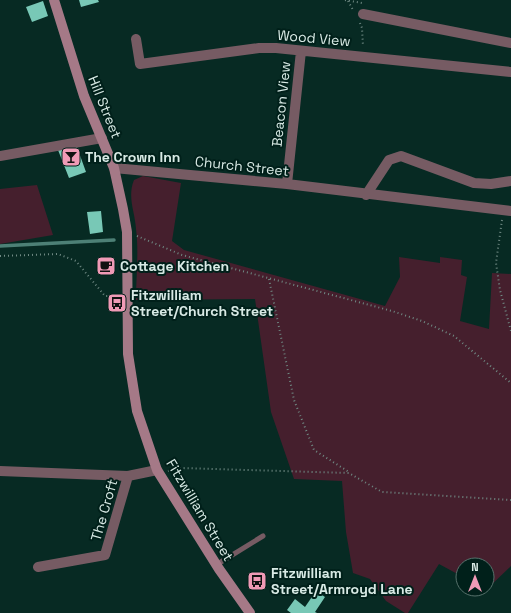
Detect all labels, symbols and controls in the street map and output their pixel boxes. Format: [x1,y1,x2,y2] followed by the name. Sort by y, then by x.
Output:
[277,26,351,50] street label: Wood View
[268,60,294,148] street label: Beacon View
[84,73,126,141] street label: Hill Street
[60,146,82,168] bar icon: The Crown Inn
[85,148,180,166] place label: The Crown Inn
[194,152,290,180] street label: Church Street
[95,255,117,277] cafe icon: Cottage Kitchen
[120,257,229,275] place label: Cottage Kitchen
[131,286,273,320] place label: Fitzwilliam Street/Church Street
[106,292,128,314] bus stop icon: Fitzwilliam Street/Church Street
[162,456,238,564] street label: Fitzwilliam Street
[87,477,121,543] street label: The Croft
[455,557,495,597] north arrow
[471,560,479,574] text: N
[271,564,413,598] place label: Fitzwilliam Street/Armroyd Lane
[246,570,268,592] bus stop icon: Fitzwilliam Street/Armroyd Lane

